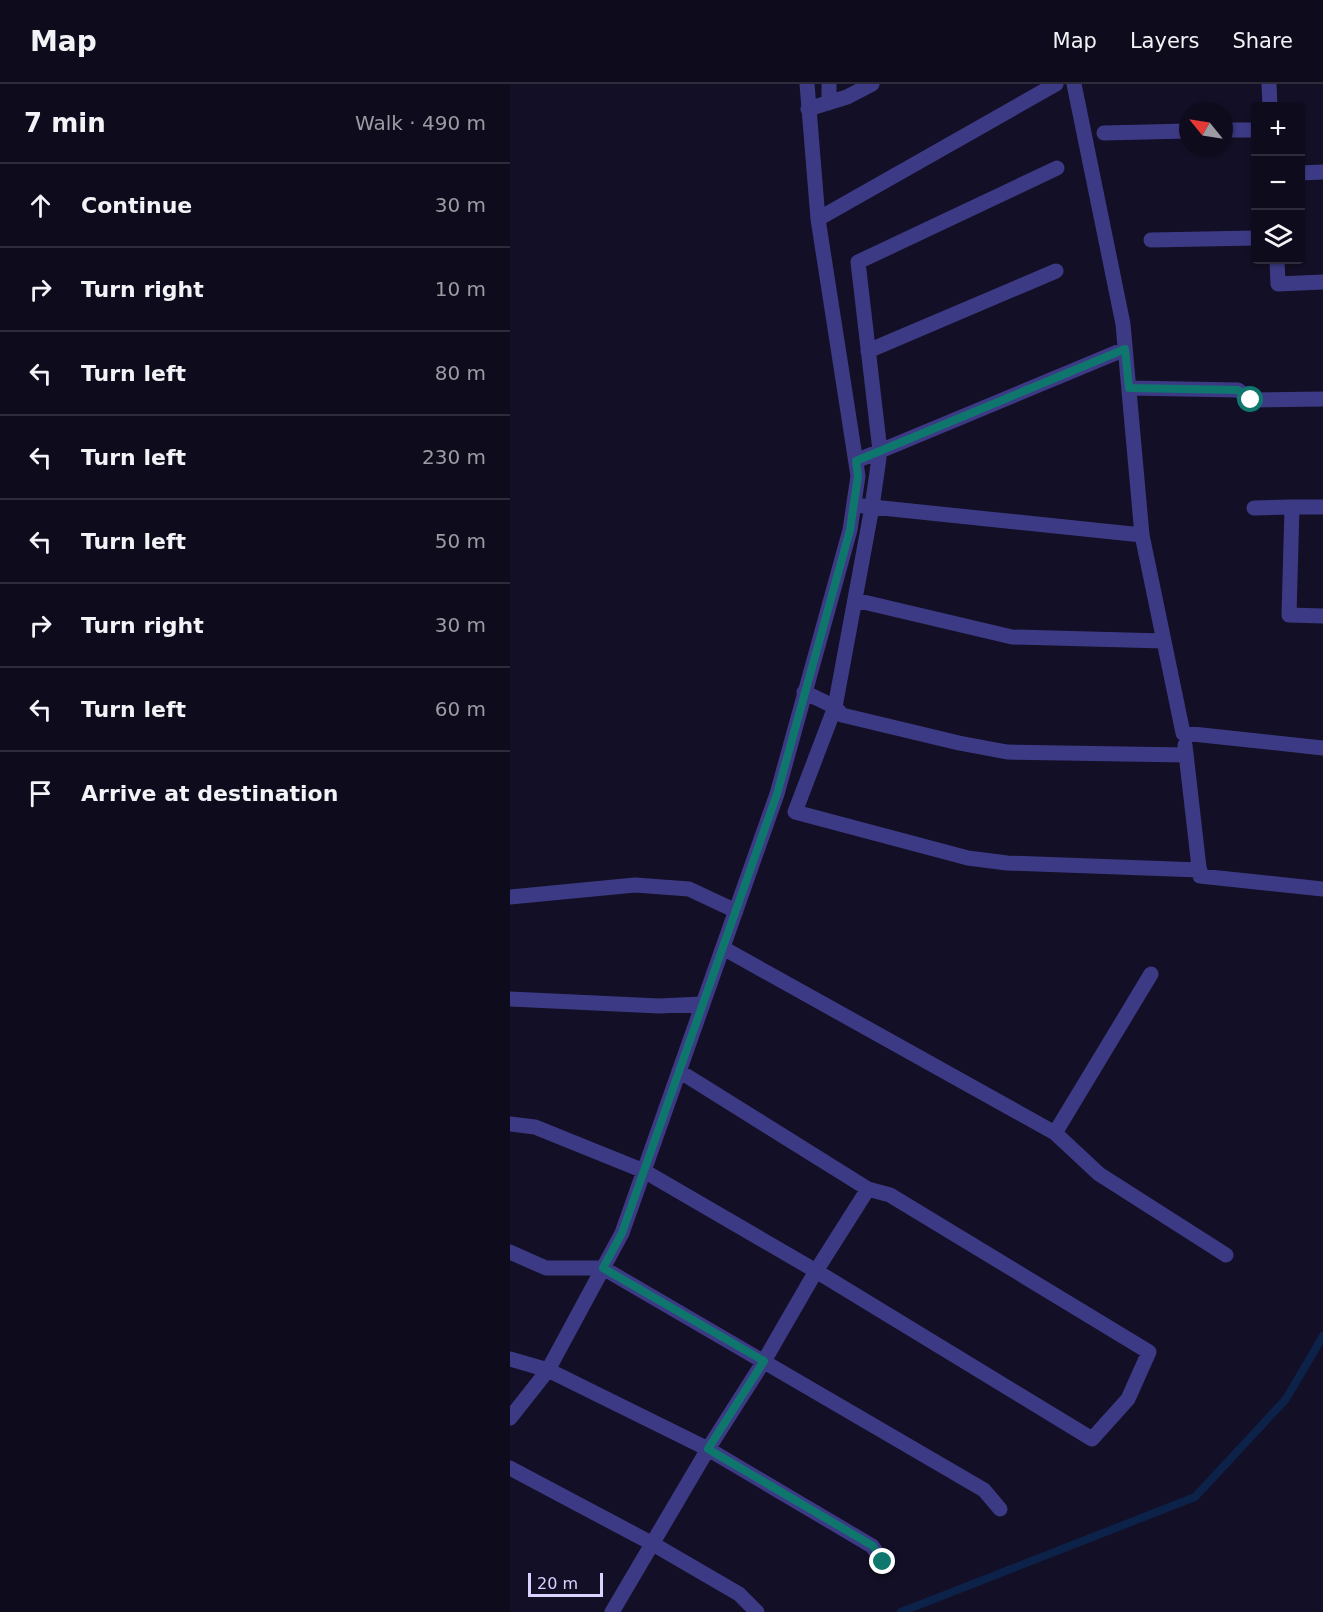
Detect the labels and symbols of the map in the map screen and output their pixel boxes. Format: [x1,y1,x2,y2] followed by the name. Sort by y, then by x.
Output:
[1179,102,1233,156] north arrow
[1237,386,1263,412] route start
[869,1548,895,1574] route end
[528,1570,603,1598] scale bar

